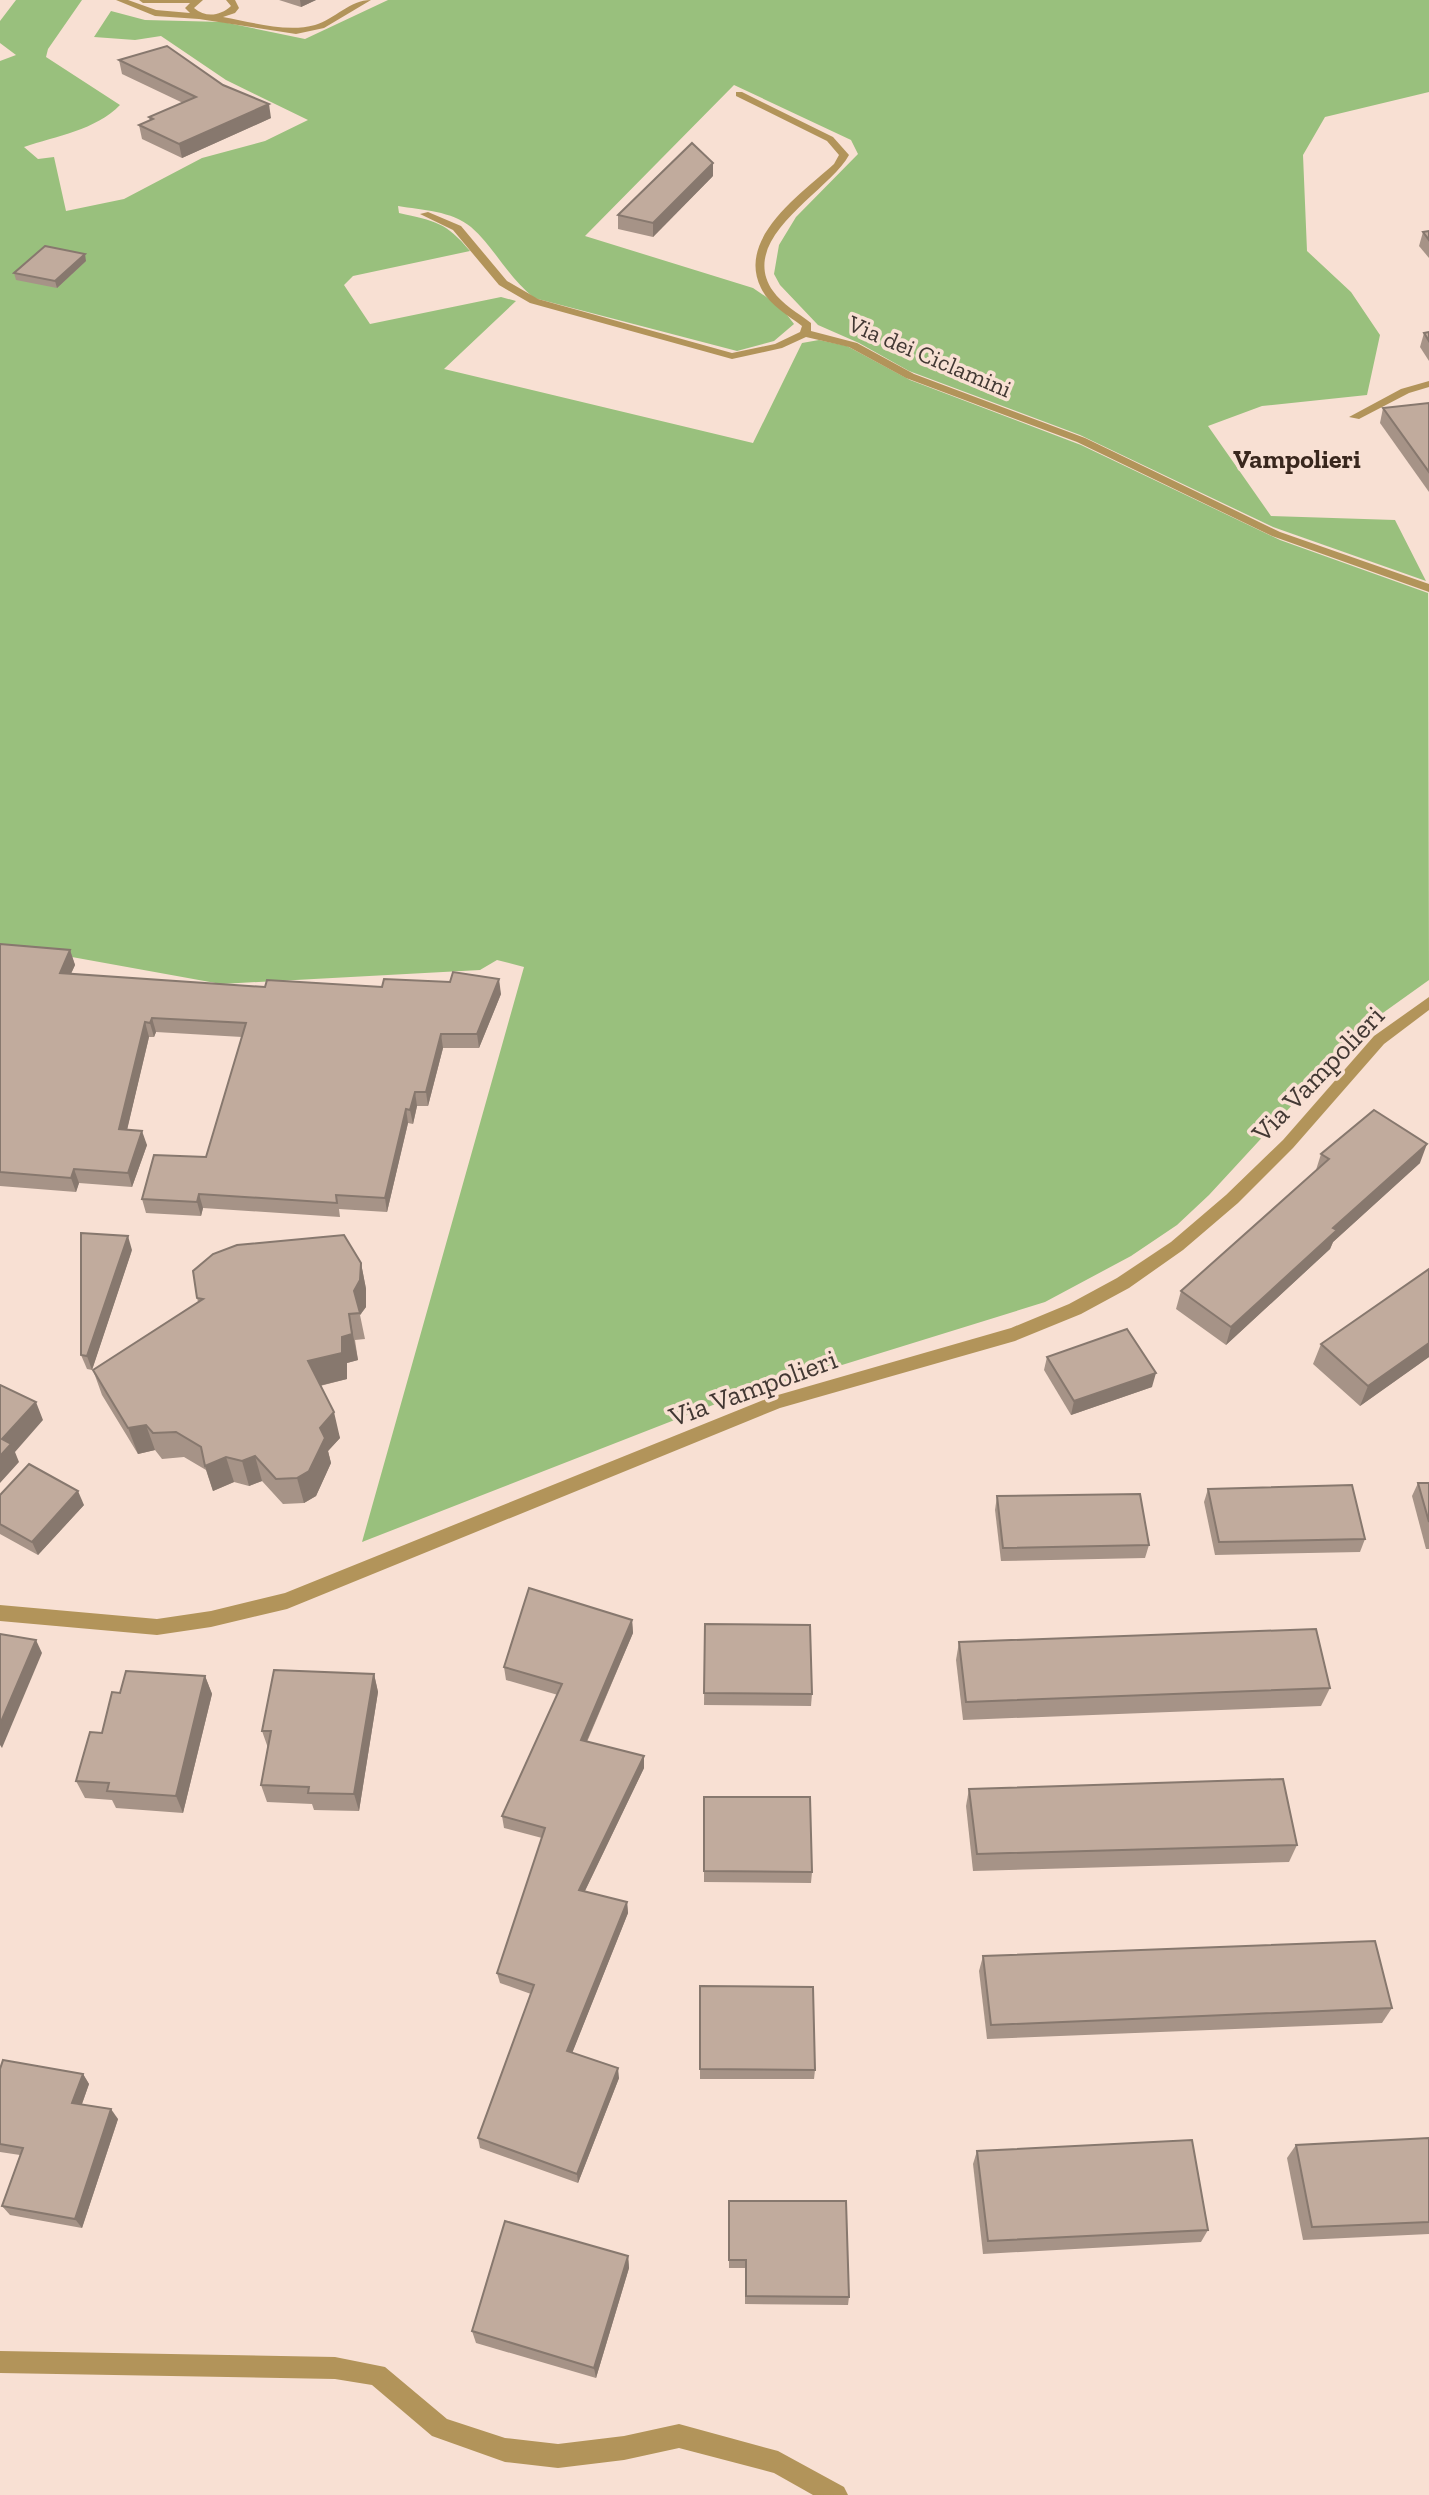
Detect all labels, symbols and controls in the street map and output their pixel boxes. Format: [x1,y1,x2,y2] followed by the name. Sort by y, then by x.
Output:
[843,308,1016,404] street label: Via dei Ciclamini
[1233,443,1361,475] district label: Vampolieri
[1244,999,1391,1150] street label: Via Vampolieri
[664,1342,842,1434] street label: Via Vampolieri

